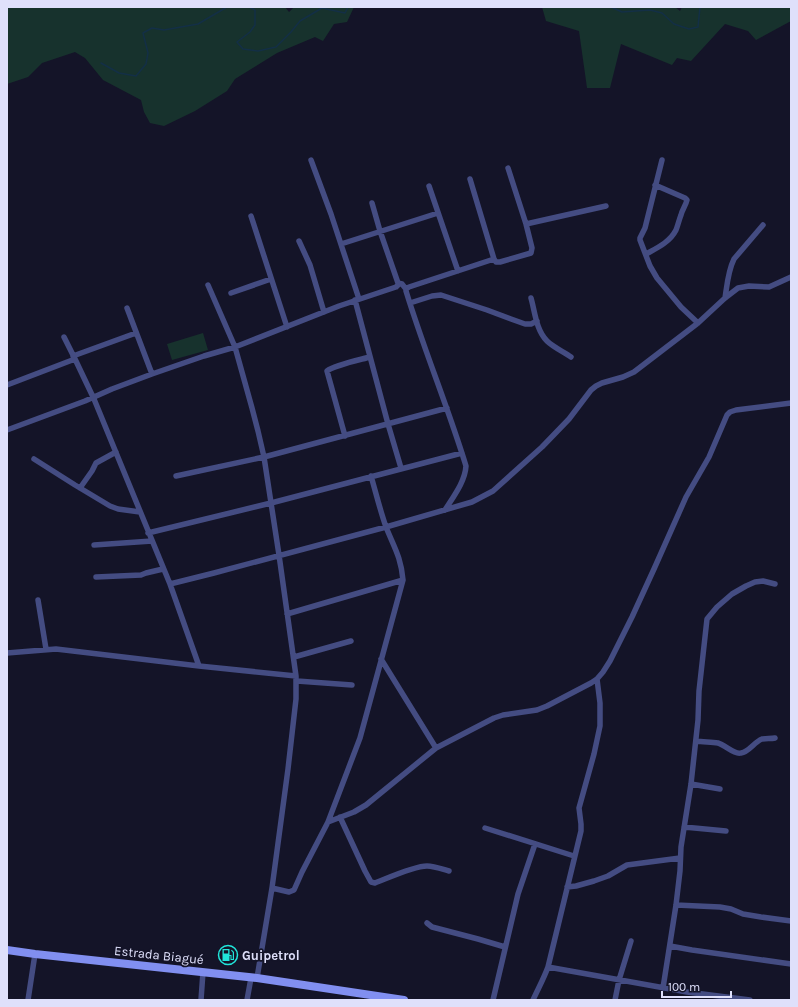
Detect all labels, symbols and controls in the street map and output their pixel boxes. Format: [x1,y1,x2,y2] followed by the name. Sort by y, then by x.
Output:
[114,943,205,967] street label: Estrada Biagué
[217,944,239,966] fuel station icon: Guipetrol
[242,948,300,963] place label: Guipetrol
[662,973,731,999] scale bar
[668,980,700,994] text: 100 m

